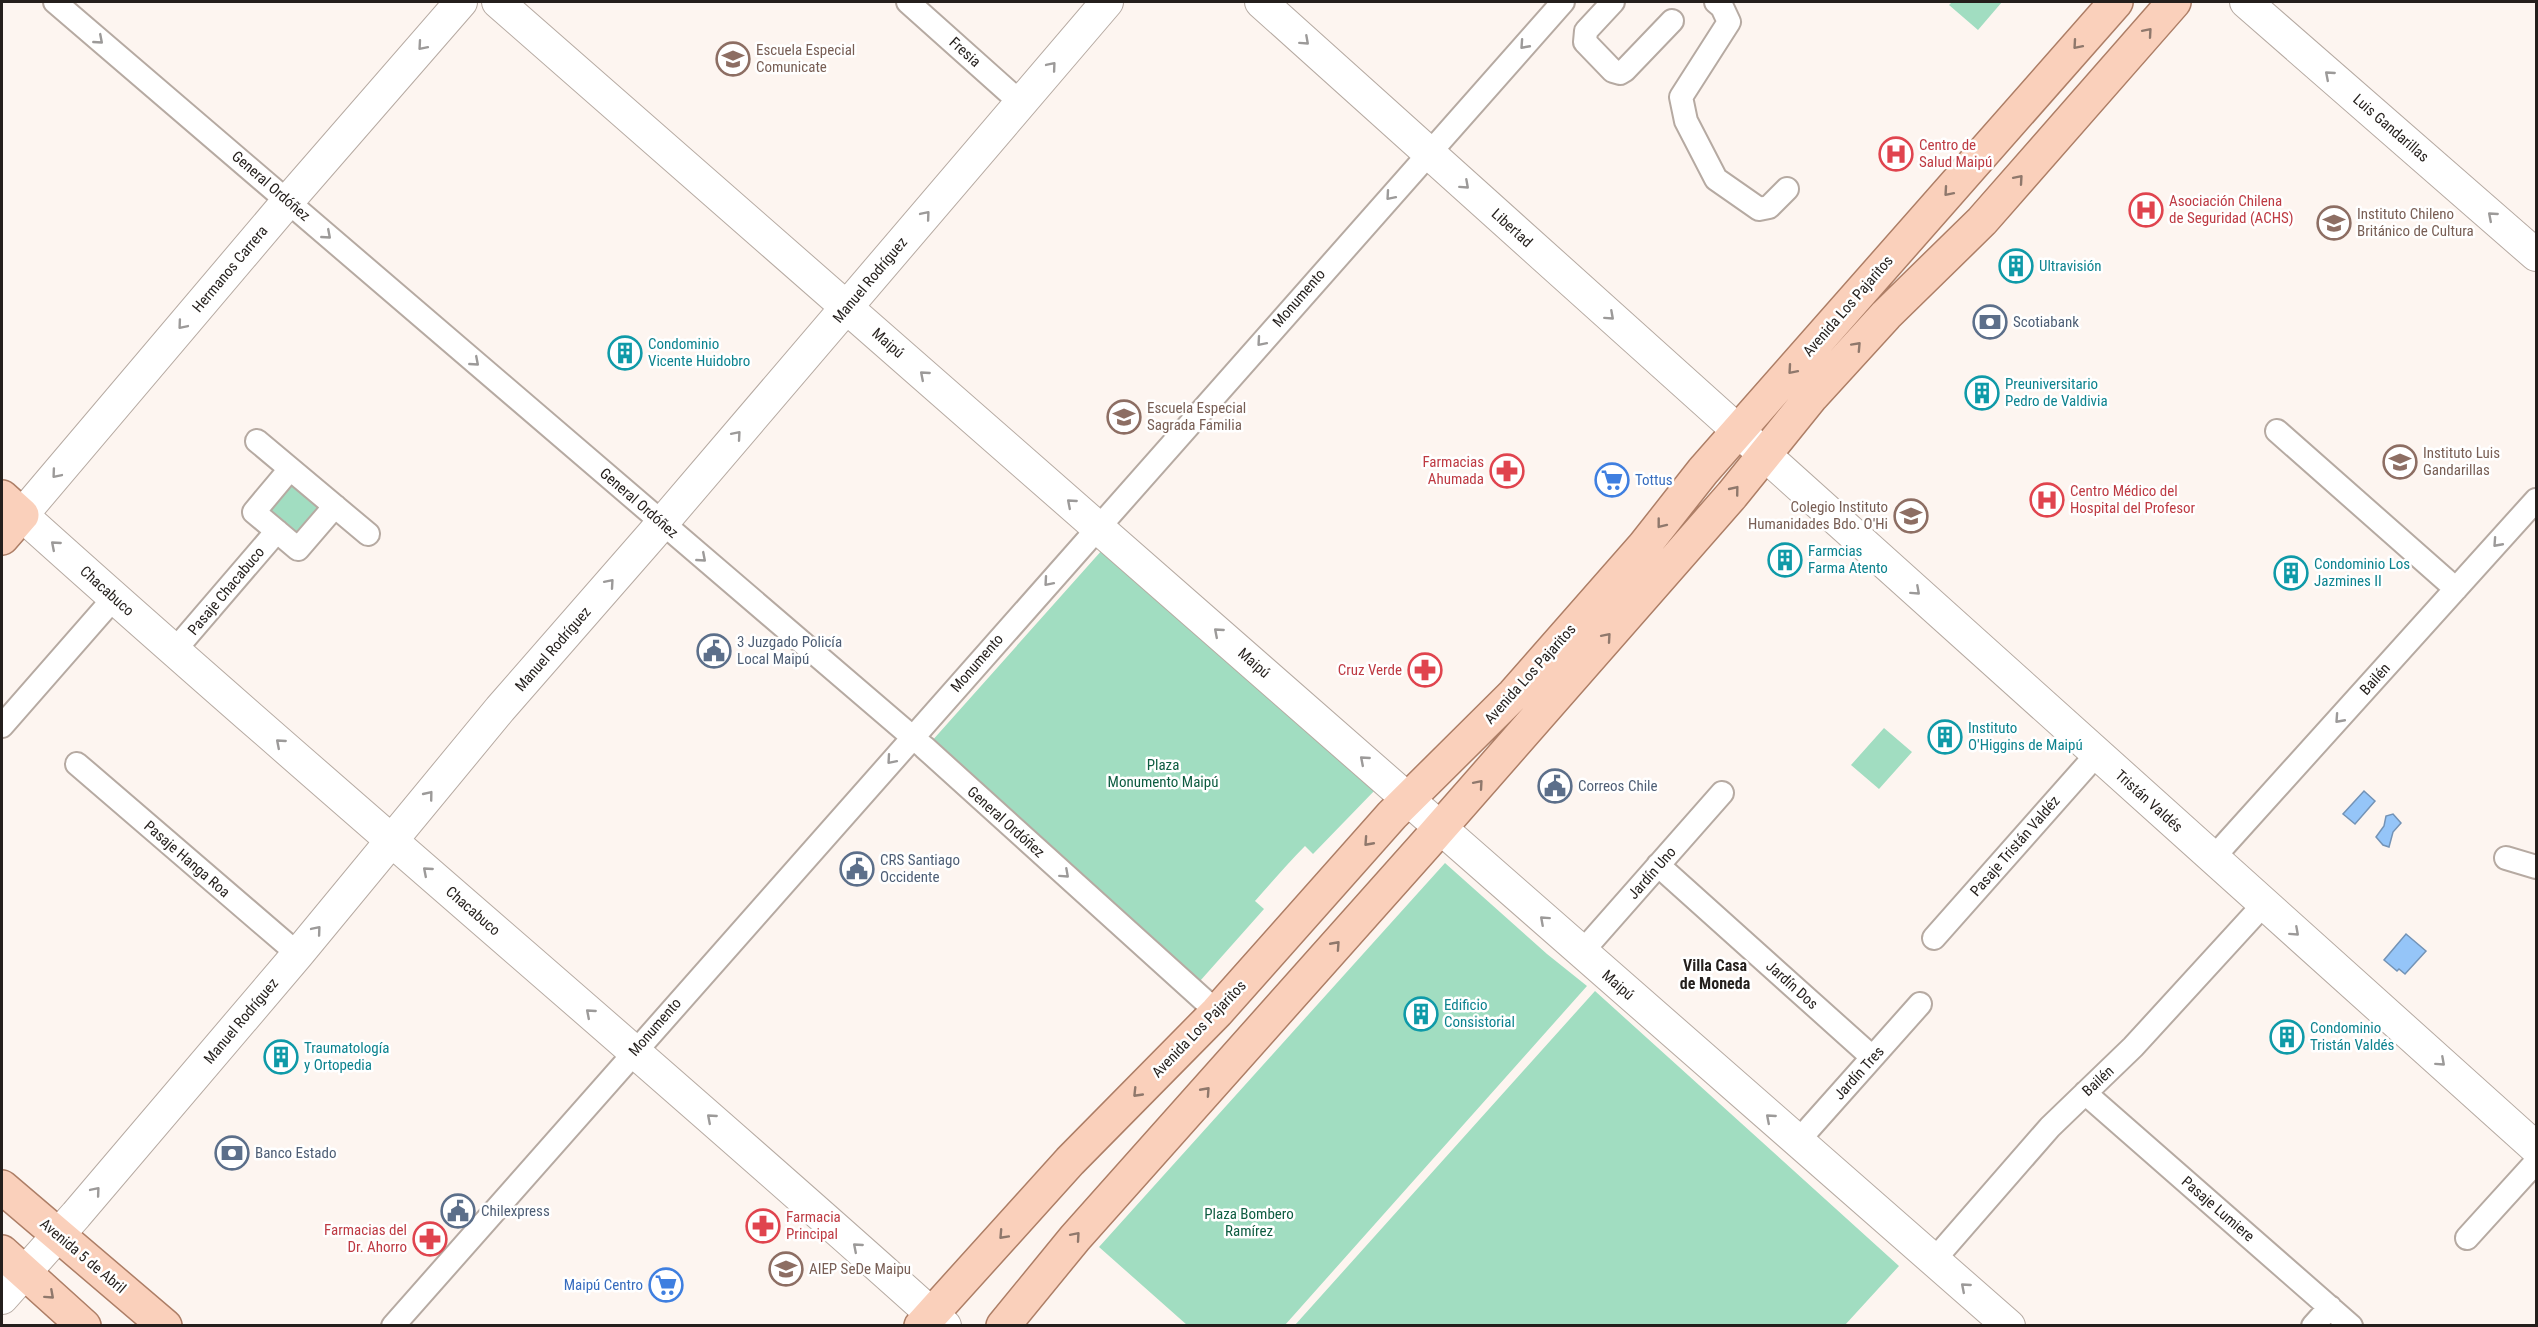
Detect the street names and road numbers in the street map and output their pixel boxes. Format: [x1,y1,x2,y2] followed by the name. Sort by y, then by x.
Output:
[946,33,984,71] street label: Fresia
[2349,90,2433,166] street label: Luis Gandarillas
[228,147,314,225] street label: General Ordóñez
[1488,205,1536,251] street label: Libertad
[189,222,271,316] street label: Hermanos Carrera
[829,234,911,326] street label: Manuel Rodríguez
[1799,252,1897,360] street label: Avenida Los Pajaritos
[1269,265,1329,331] street label: Monumento
[868,324,908,362] street label: Maipú
[596,464,682,542] street label: General Ordóñez
[184,543,268,639] street label: Pasaje Chacabuco
[76,562,138,620] street label: Chacabuco
[511,603,595,695] street label: Manuel Rodríguez
[1480,620,1580,728] street label: Avenida Los Pajaritos
[947,630,1007,696] street label: Monumento
[1234,644,1274,682] street label: Maipú
[2356,659,2394,699] street label: Bailén
[2112,766,2187,836] street label: Tristán Valdés
[964,783,1048,861] street label: General Ordóñez
[1966,792,2064,900] street label: Pasaje Tristán Valdéz
[140,817,234,901] street label: Pasaje Hanga Roa
[1624,843,1680,903] street label: Jardín Uno
[442,883,504,939] street label: Chacabuco
[1762,957,1822,1013] street label: Jardín Dos
[1598,966,1638,1004] street label: Maipú
[200,975,282,1067] street label: Manuel Rodríguez
[1148,977,1250,1081] street label: Avenida Los Pajaritos
[625,994,685,1060] street label: Monumento
[1830,1042,1888,1103] street label: Jardín Tres
[2078,1062,2118,1100] street label: Bailén
[2178,1172,2258,1246] street label: Pasaje Lumiere
[36,1215,130,1297] street label: Avenida 5 de Abril

